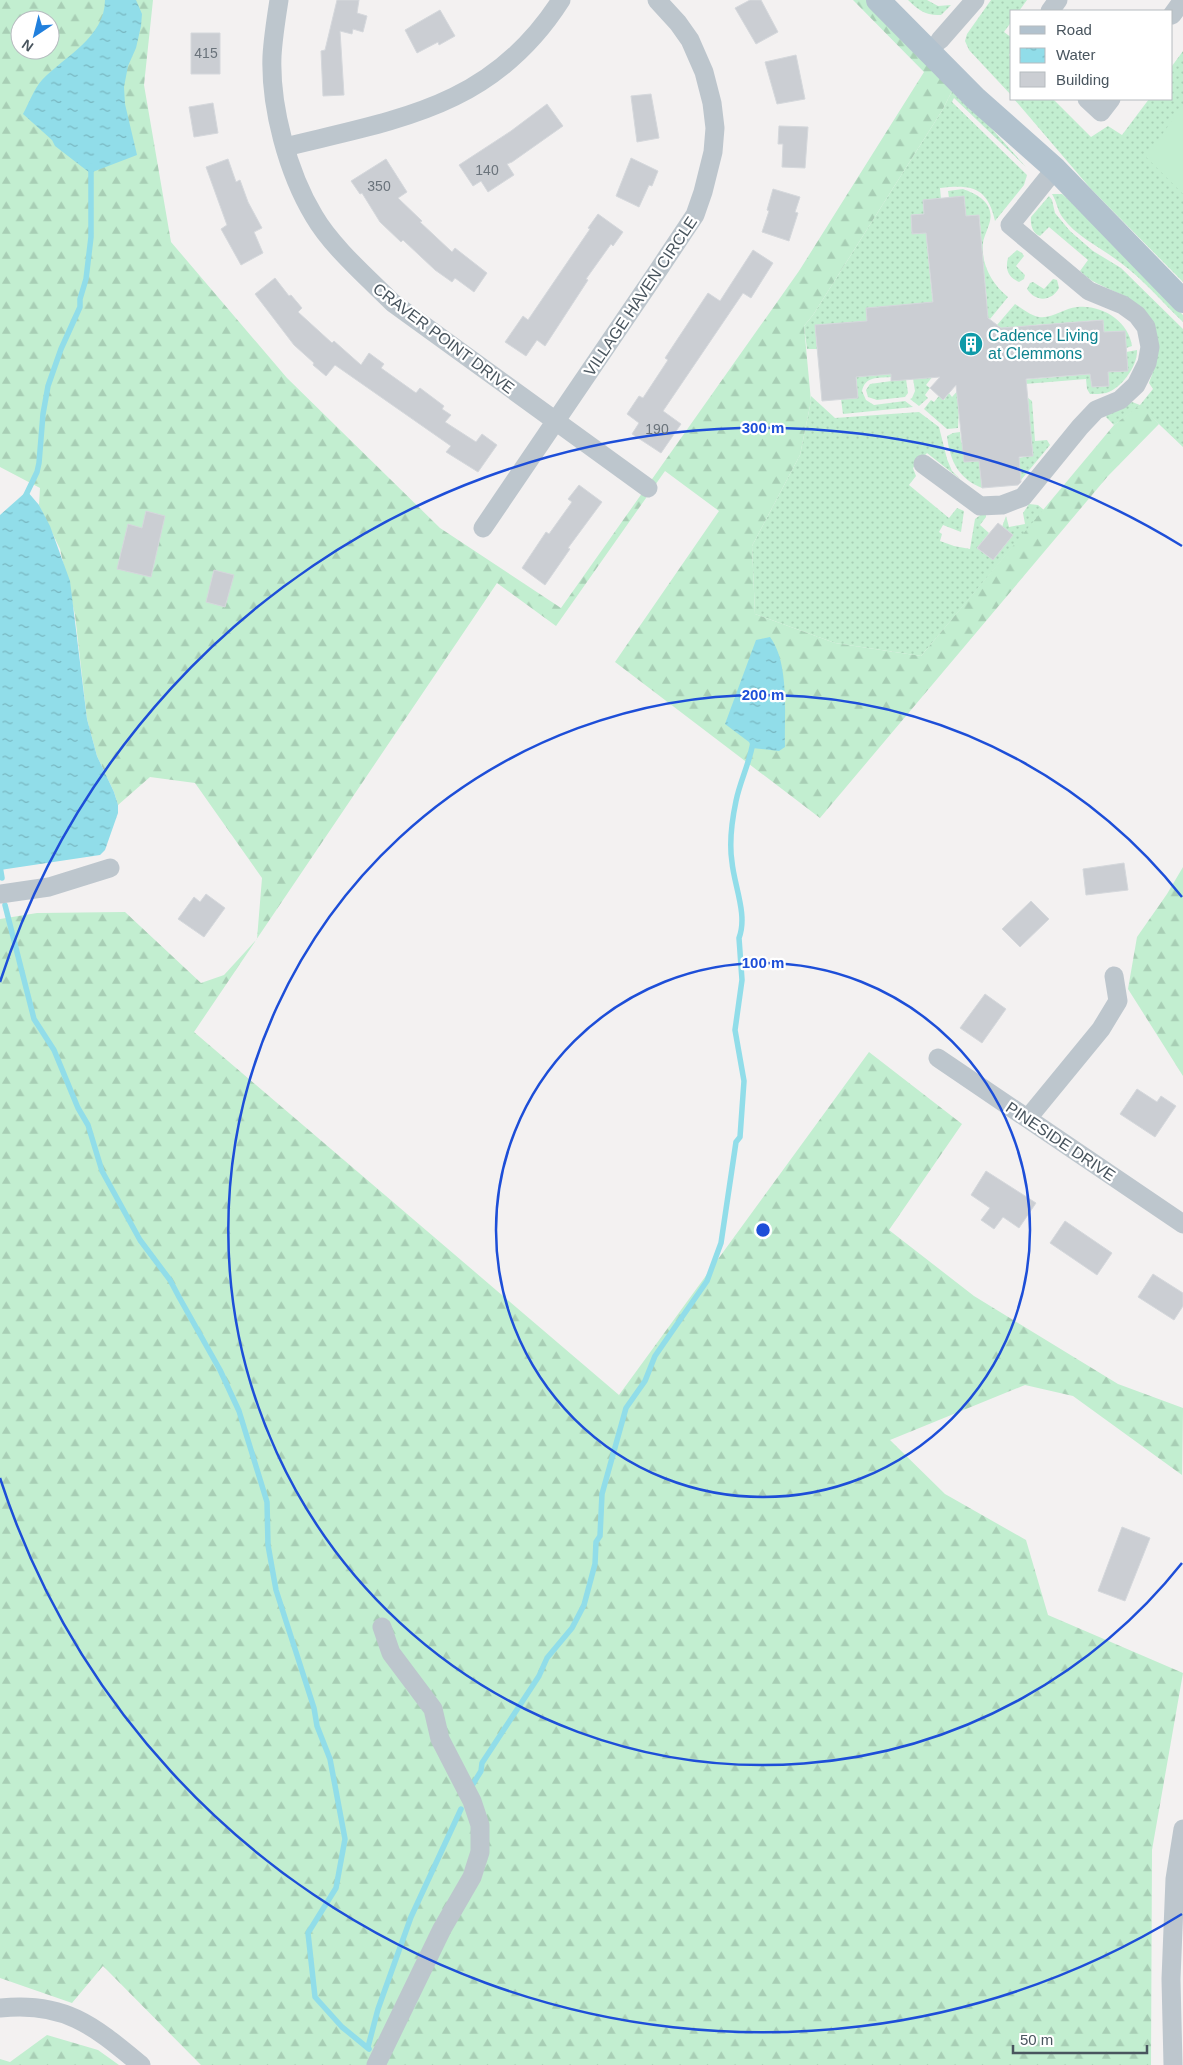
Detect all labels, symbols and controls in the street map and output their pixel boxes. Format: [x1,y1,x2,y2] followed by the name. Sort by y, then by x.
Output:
[10,10,60,60] north arrow
[1010,10,1173,100] legend
[1056,21,1092,38] text: Road
[19,36,36,55] text: N
[194,45,218,61] house number: 415
[1056,46,1095,63] text: Water
[1056,71,1109,88] text: Building
[475,162,499,178] house number: 140
[367,178,391,194] house number: 350
[581,214,700,379] street label: VILLAGE HAVEN CIRCLE
[370,280,517,397] street label: CRAVER POINT DRIVE
[988,327,1098,362] place label: Cadence Living at Clemmons
[958,331,984,357] building icon: Cadence Living at Clemmons
[742,419,784,436] text: 300 m
[645,421,669,437] house number: 190
[742,686,784,703] text: 200 m
[742,954,784,971] text: 100 m
[1003,1099,1119,1184] street label: PINESIDE DRIVE
[754,1221,772,1239] centre of rings
[1013,2022,1147,2054] scale bar
[1020,2031,1053,2048] text: 50 m

